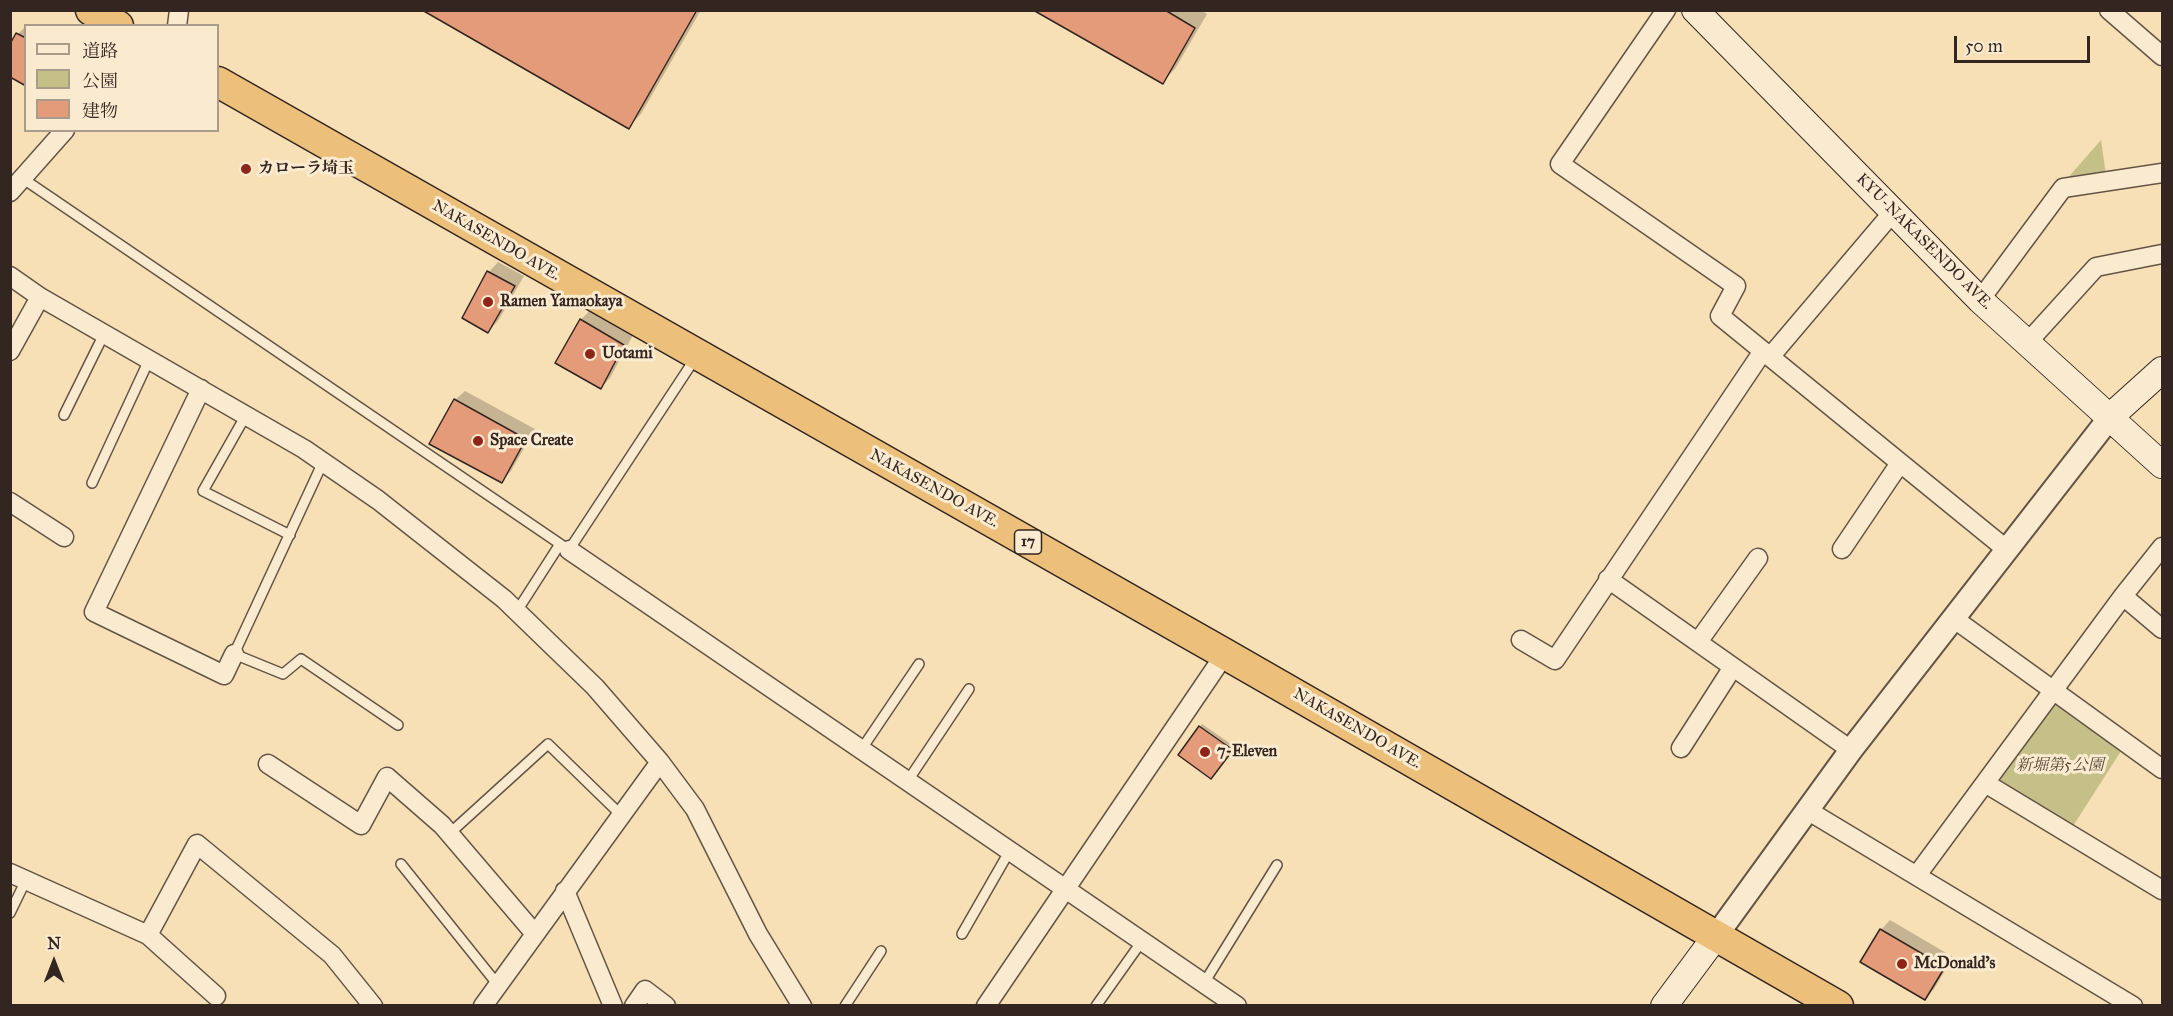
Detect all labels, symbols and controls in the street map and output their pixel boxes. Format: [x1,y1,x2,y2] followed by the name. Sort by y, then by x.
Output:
[24,24,219,132] legend
[1957,24,2094,62] scale bar
[1965,35,2003,57] text: 50 m
[82,40,118,62] text: 道路
[82,70,118,92] text: 公園
[82,100,118,122] text: 建物
[258,159,354,179] place label: カローラ埼玉
[239,162,253,176] marker: カローラ埼玉
[1852,170,1996,314] street label: KYU-NAKASENDO AVE.
[429,197,563,285] street label: NAKASENDO AVE.
[500,292,623,312] place label: Ramen Yamaokaya
[481,295,495,309] marker: Ramen Yamaokaya
[602,344,653,364] place label: Uotami
[583,347,597,361] marker: Uotami
[490,431,573,451] place label: Space Create
[471,434,485,448] marker: Space Create
[866,446,1002,532] street label: NAKASENDO AVE.
[1014,530,1042,554] road number: 17
[1290,685,1424,773] street label: NAKASENDO AVE.
[1217,742,1277,762] place label: 7-Eleven
[1198,745,1212,759] marker: 7-Eleven
[2016,756,2104,776] park label: 新堀第5公園
[24,932,84,992] north arrow
[47,934,61,953] text: N
[1914,954,1995,974] place label: McDonald's
[1895,957,1909,971] marker: McDonald's

